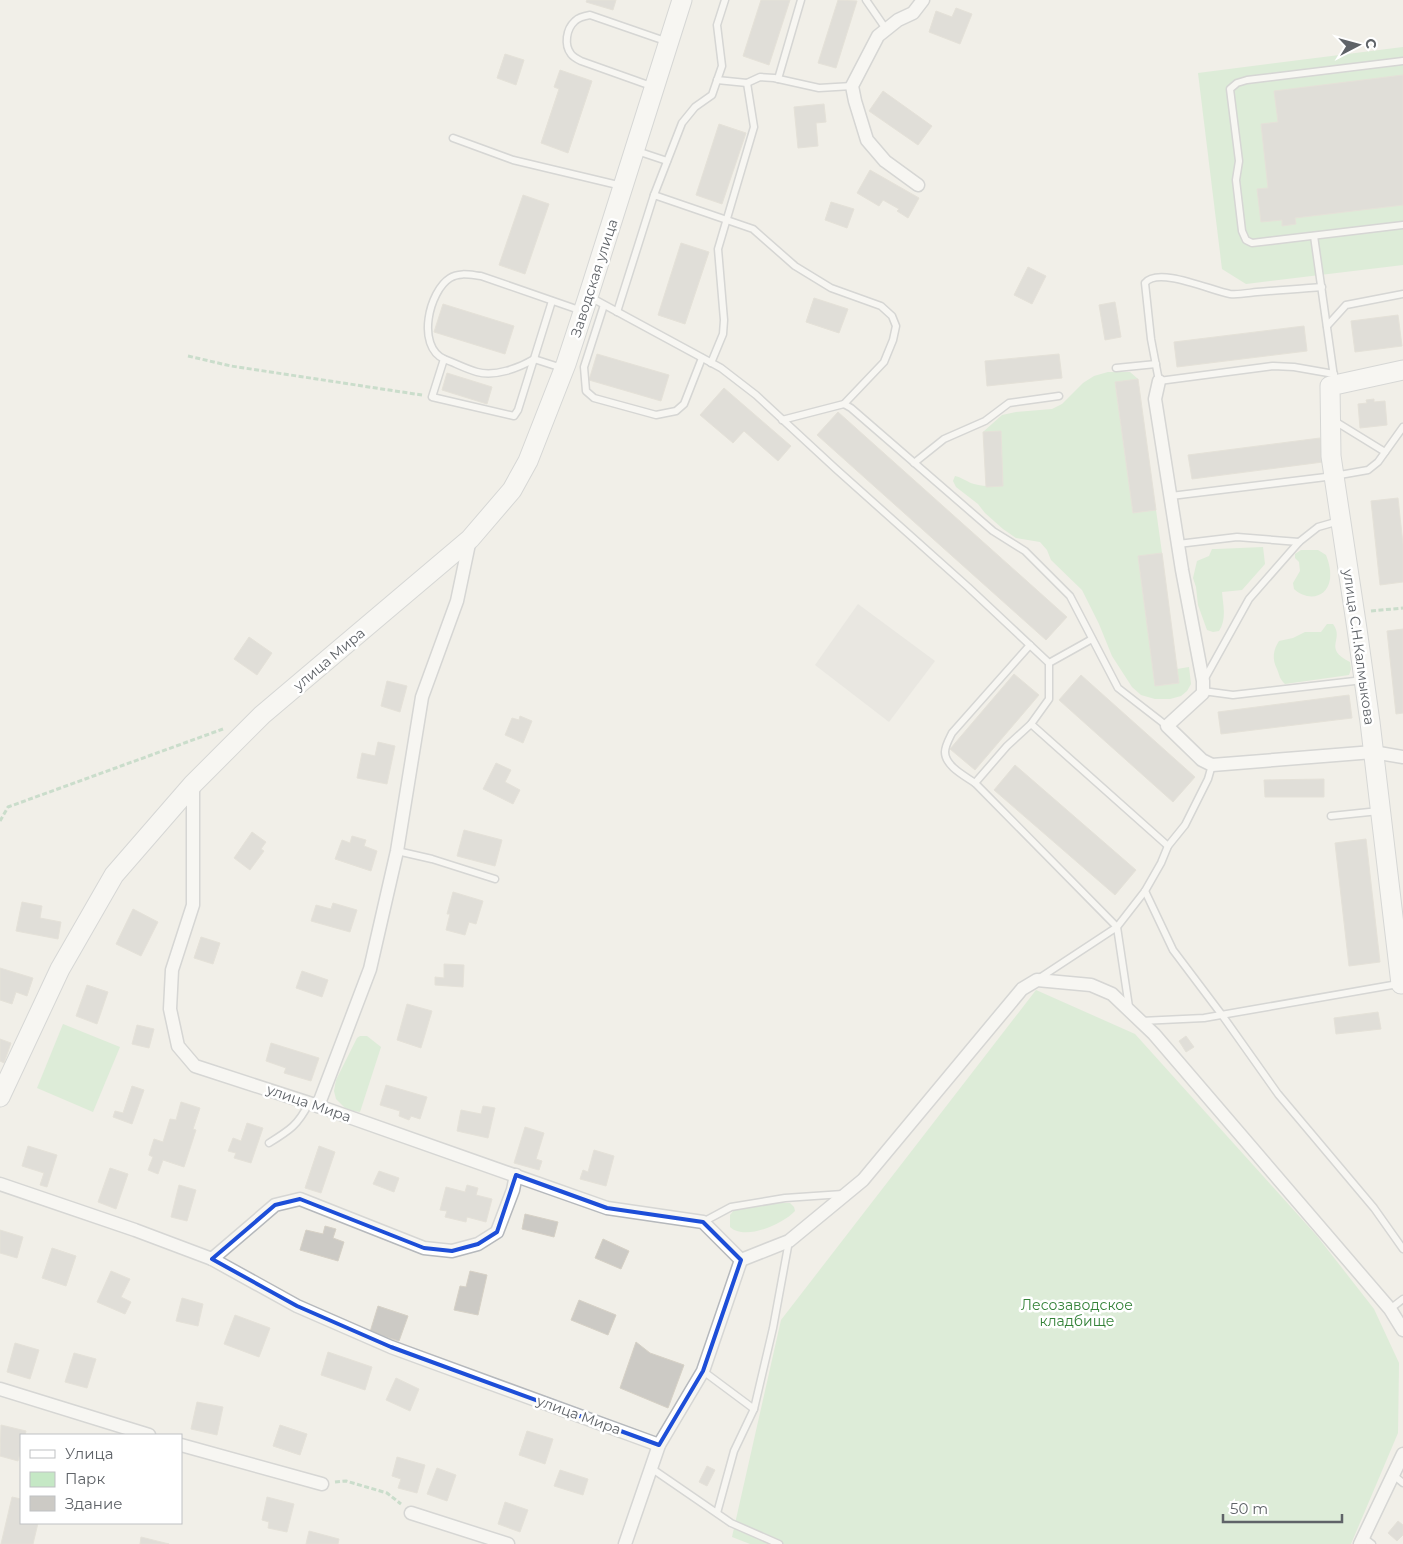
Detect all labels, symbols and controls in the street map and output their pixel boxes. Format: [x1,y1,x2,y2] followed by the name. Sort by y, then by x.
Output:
[1333,20,1383,70] north arrow
[1361,38,1380,50] text: С
[566,217,622,339] street label: Заводская улица
[1339,567,1379,726] street label: улица С.Н.Калмыкова
[289,624,369,695] street label: улица Мира
[263,1080,354,1126] street label: улица Мира
[1021,1296,1133,1330] park label: Лесозаводское кладбище
[534,1391,624,1439] street label: улица Мира
[20,1434,182,1524] legend
[65,1444,113,1463] text: Улица
[65,1469,105,1488] text: Парк
[1223,1492,1342,1524] scale bar
[65,1494,123,1513] text: Здание
[1230,1499,1268,1518] text: 50 m

